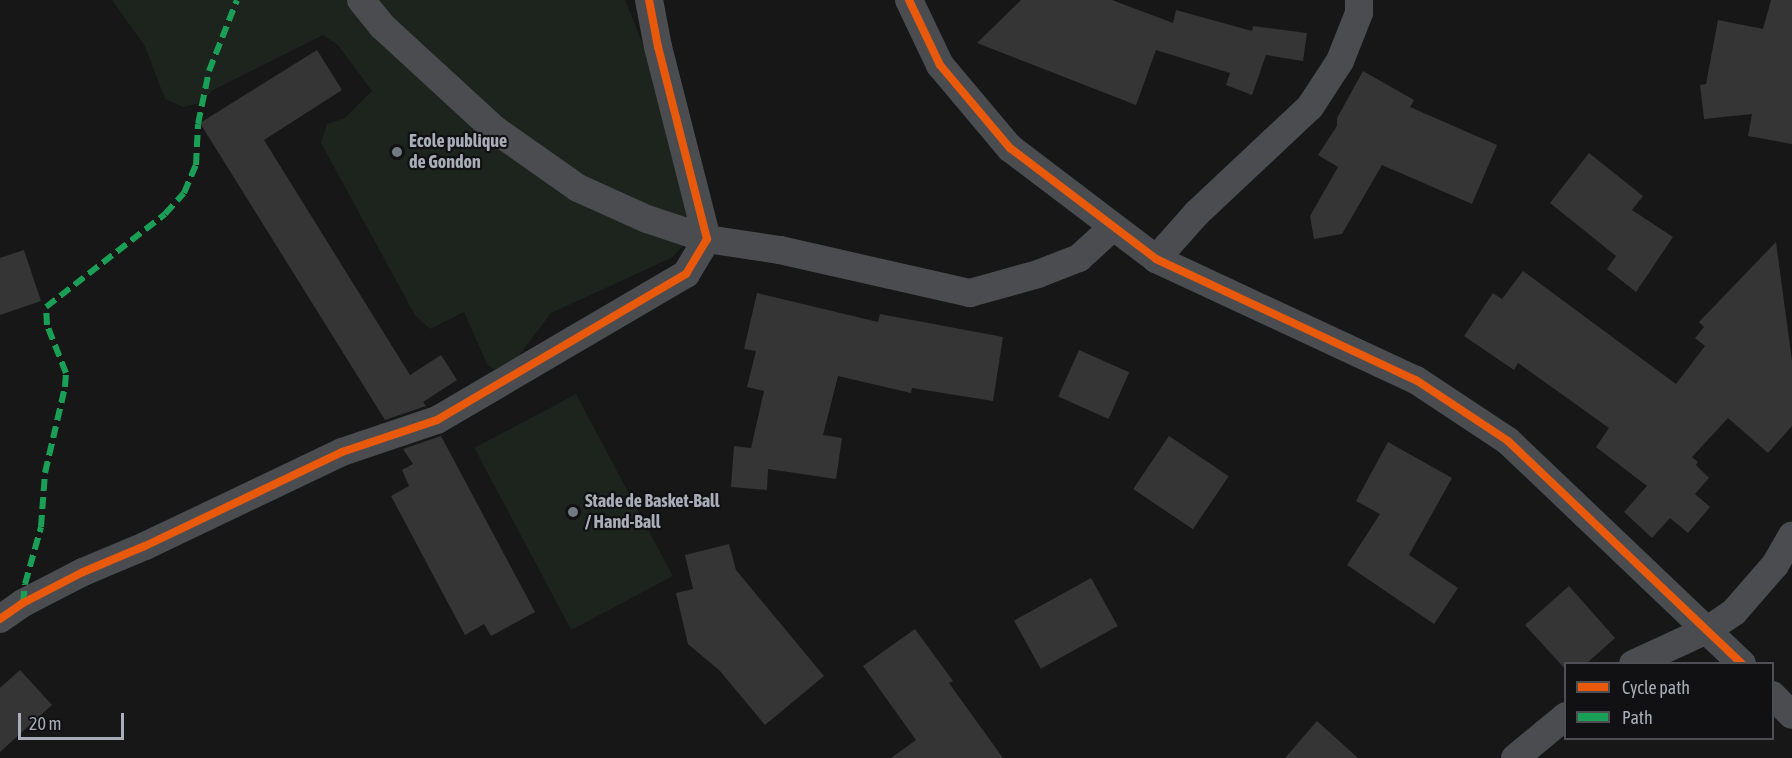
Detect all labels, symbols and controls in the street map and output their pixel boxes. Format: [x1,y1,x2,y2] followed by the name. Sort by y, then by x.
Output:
[409,131,507,174] place label: Ecole publique de Gondon
[390,145,404,159] marker: Ecole publique de Gondon
[585,491,720,534] place label: Stade de Basket-Ball / Hand-Ball
[566,505,580,519] marker: Stade de Basket-Ball / Hand-Ball
[1564,662,1774,740] legend
[1622,677,1690,698] text: Cycle path
[21,701,128,739] scale bar
[1622,707,1653,728] text: Path
[29,713,61,734] text: 20 m

